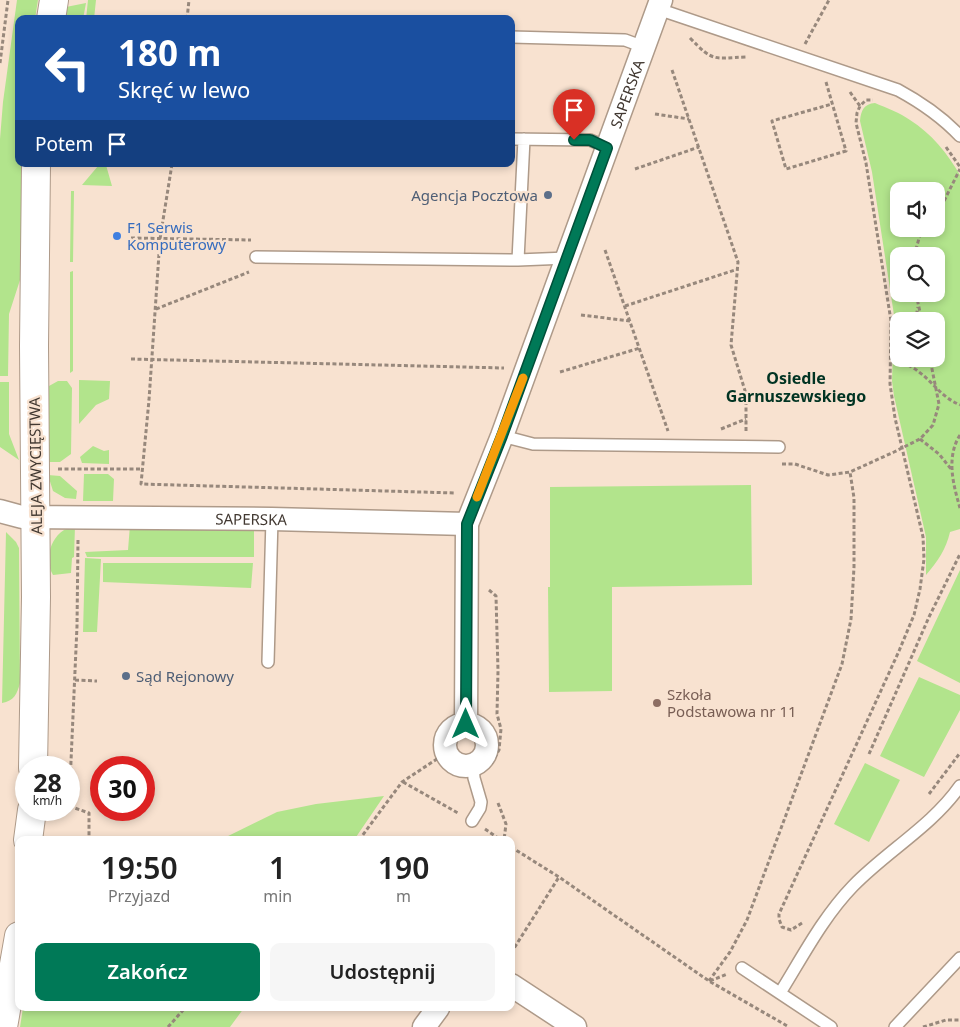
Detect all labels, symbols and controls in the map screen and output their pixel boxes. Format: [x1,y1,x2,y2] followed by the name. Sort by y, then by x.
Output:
[118,29,221,76] text: 180 m
[35,35,100,100] icon: left
[605,56,649,131] street label: SAPERSKA
[118,74,250,104] text: Skręć w lewo
[553,89,595,140] pin
[560,96,588,124] icon: arrive
[103,130,131,158] icon: arrive
[35,131,93,157] text: Potem
[890,182,945,367] map controls
[890,182,945,237] button: sound
[411,185,538,205] place label: Agencja Pocztowa
[542,189,554,201] marker: Agencja Pocztowa
[127,217,226,254] place label: F1 Serwis Komputerowy
[111,230,123,242] marker: F1 Serwis Komputerowy
[890,247,945,302] button: search
[890,312,945,367] button: layers
[726,367,866,407] district label: Osiedle Garnuszewskiego
[24,397,46,535] street label: ALEJA ZWYCIĘSTWA
[215,509,288,529] street label: SAPERSKA
[136,666,234,686] place label: Sąd Rejonowy
[120,670,132,682] marker: Sąd Rejonowy
[667,684,797,721] place label: Szkoła Podstawowa nr 11
[439,697,491,749] position arrow
[651,697,663,709] marker: Szkoła Podstawowa nr 11
[90,756,155,821] speed limit sign: 30
[33,765,62,799] text: 28
[33,792,62,809] text: km/h
[101,847,178,888] text: 19:50
[269,847,286,888] text: 1
[378,847,429,888] text: 190
[108,885,170,907] text: Przyjazd
[263,885,292,907] text: min
[396,885,411,907] text: m
[35,943,260,1001] button: Zakończ
[270,943,495,1001] button: Udostępnij

